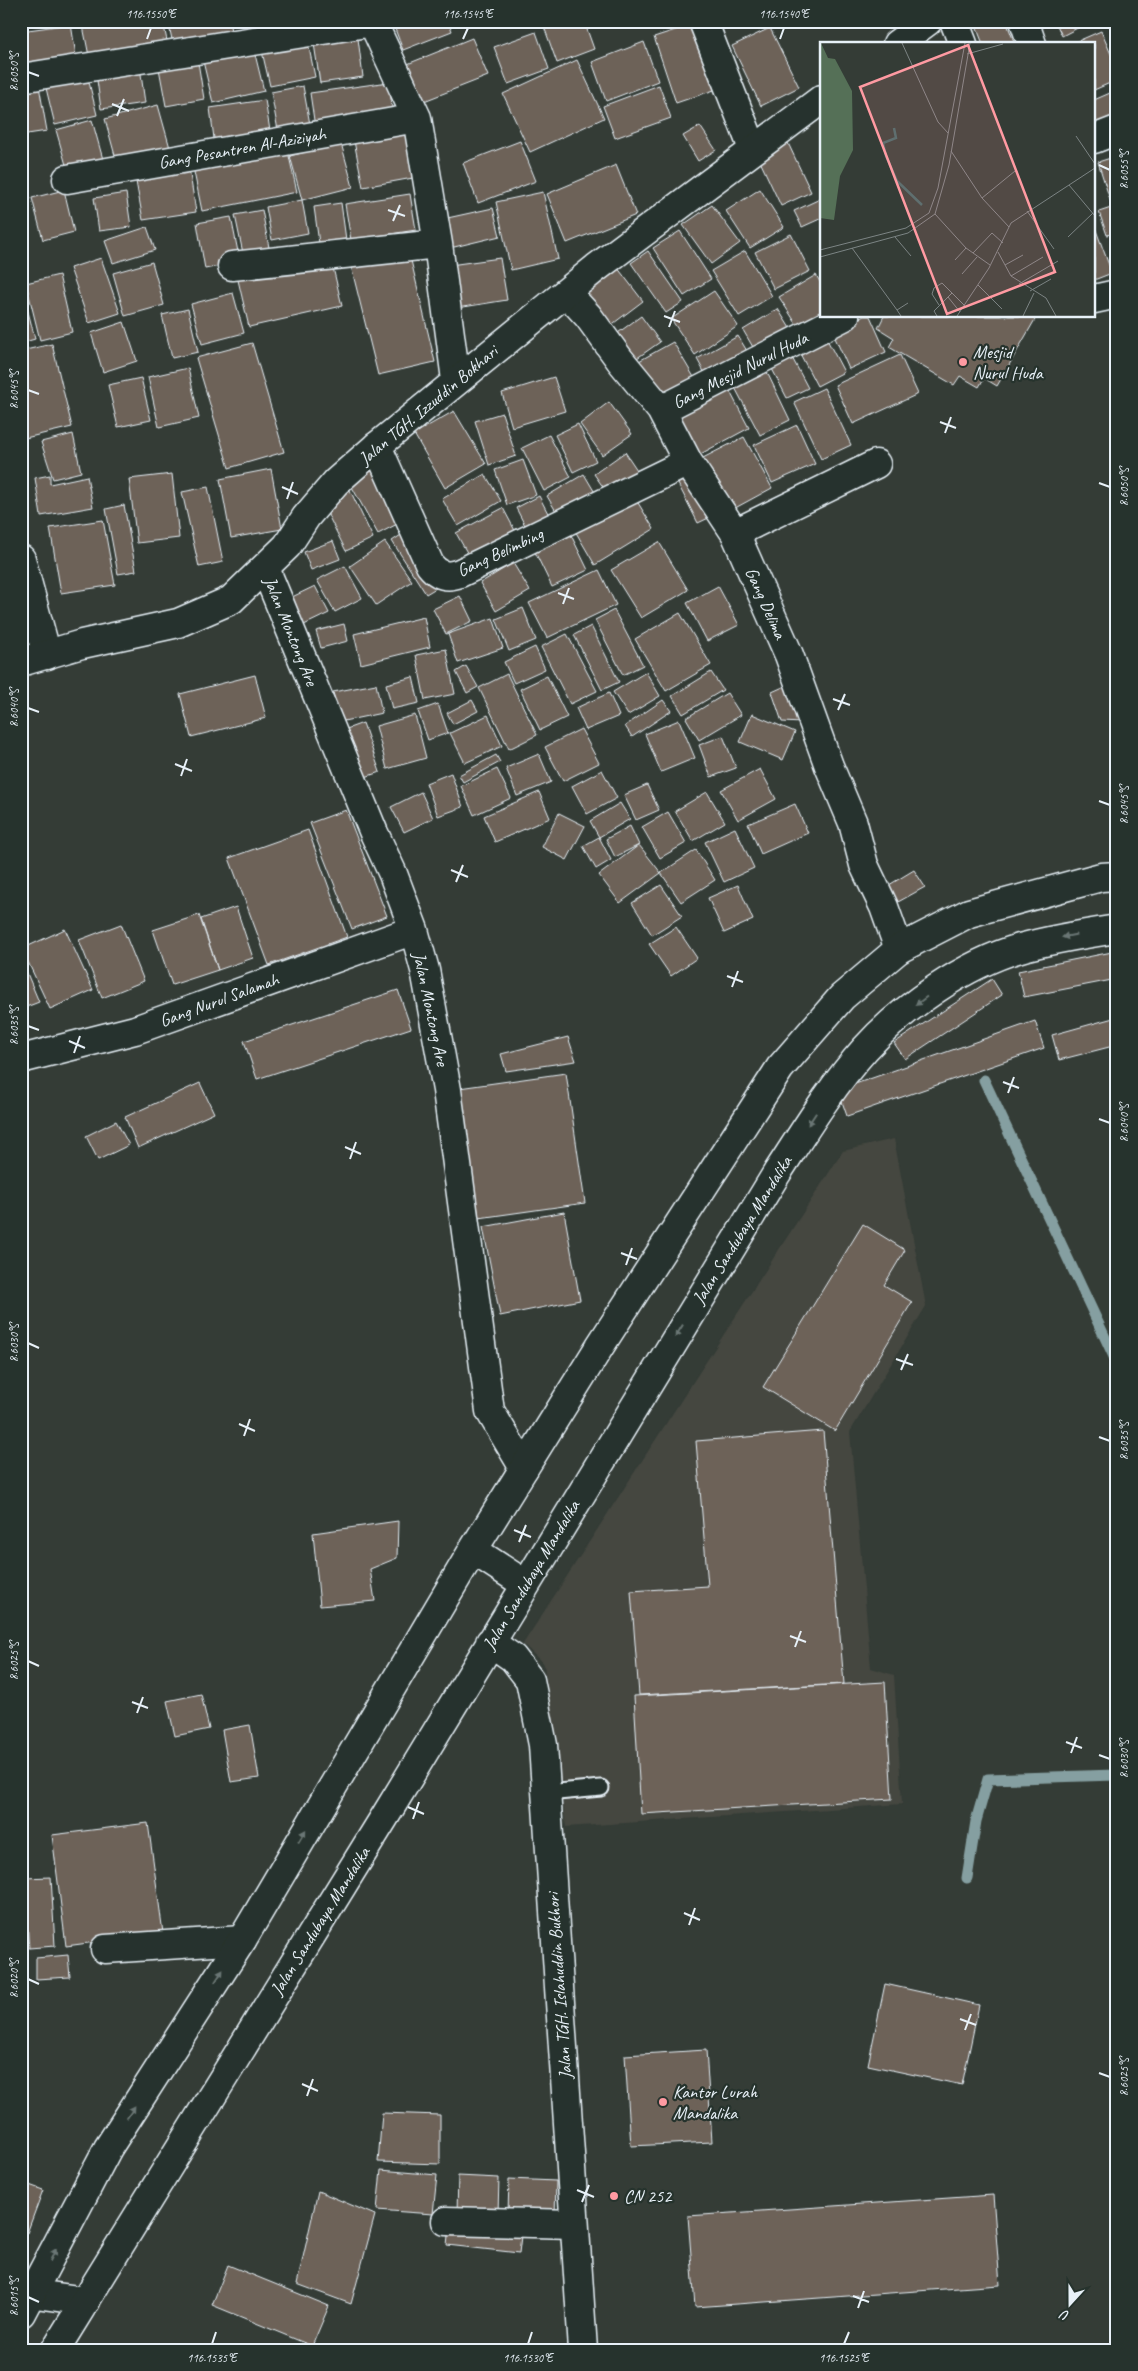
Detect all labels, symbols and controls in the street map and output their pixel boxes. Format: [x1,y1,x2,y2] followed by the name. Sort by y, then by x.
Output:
[126,6,178,22] text: 116.1550°E
[443,6,495,22] text: 116.1545°E
[759,6,811,22] text: 116.1540°E
[820,42,1096,318] inset map
[6,51,22,91] text: 8.6050°S
[157,122,329,174] street label: Gang Pesantren Al-Aziziyah
[1116,149,1132,189] text: 8.6055°S
[669,326,812,414] street label: Gang Mesjid Nurul Huda
[353,339,504,470] street label: Jalan TGH. Izzuddin Bokhari
[973,341,1044,384] place label: Mesjid Nurul Huda
[957,356,969,368] marker: Mesjid Nurul Huda
[6,369,22,409] text: 8.6045°S
[1116,466,1132,506] text: 8.6050°S
[453,522,548,582] street label: Gang Belimbing
[740,564,792,643] street label: Gang Delima
[259,572,323,690] street label: Jalan Montong Are
[6,687,22,727] text: 8.6040°S
[1116,784,1132,824] text: 8.6045°S
[1060,933,1076,941] one-way arrow
[408,949,454,1069] street label: Jalan Montong Are
[156,968,283,1032] street label: Gang Nurul Salamah
[914,996,928,1006] one-way arrow
[6,1005,22,1045] text: 8.6035°S
[1116,1102,1132,1142] text: 8.6040°S
[807,1113,817,1126] one-way arrow
[687,1151,797,1309] street label: Jalan Sandubaya Mandalika
[6,1322,22,1362] text: 8.6030°S
[675,1325,684,1338] one-way arrow
[1116,1420,1132,1460] text: 8.6035°S
[477,1495,585,1655] street label: Jalan Sandubaya Mandalika
[6,1640,22,1680] text: 8.6025°S
[1116,1738,1132,1778] text: 8.6030°S
[298,1830,307,1843] one-way arrow
[265,1842,375,2000] street label: Jalan Sandubaya Mandalika
[541,1889,577,2081] street label: Jalan TGH. Islahuddin Bukhori
[6,1958,22,1998] text: 8.6020°S
[214,1969,223,1982] one-way arrow
[1116,2056,1132,2096] text: 8.6025°S
[673,2081,758,2124] place label: Kantor Lurah Mandalika
[657,2096,669,2108] marker: Kantor Lurah Mandalika
[126,2106,136,2119] one-way arrow
[624,2185,673,2207] place label: CN 252
[608,2190,620,2202] marker: CN 252
[49,2248,57,2262] one-way arrow
[6,2276,22,2316] text: 8.6015°S
[1046,2278,1096,2328] north arrow
[1056,2305,1072,2325] text: U
[187,2350,239,2366] text: 116.1535°E
[503,2350,555,2366] text: 116.1530°E
[819,2350,871,2366] text: 116.1525°E

